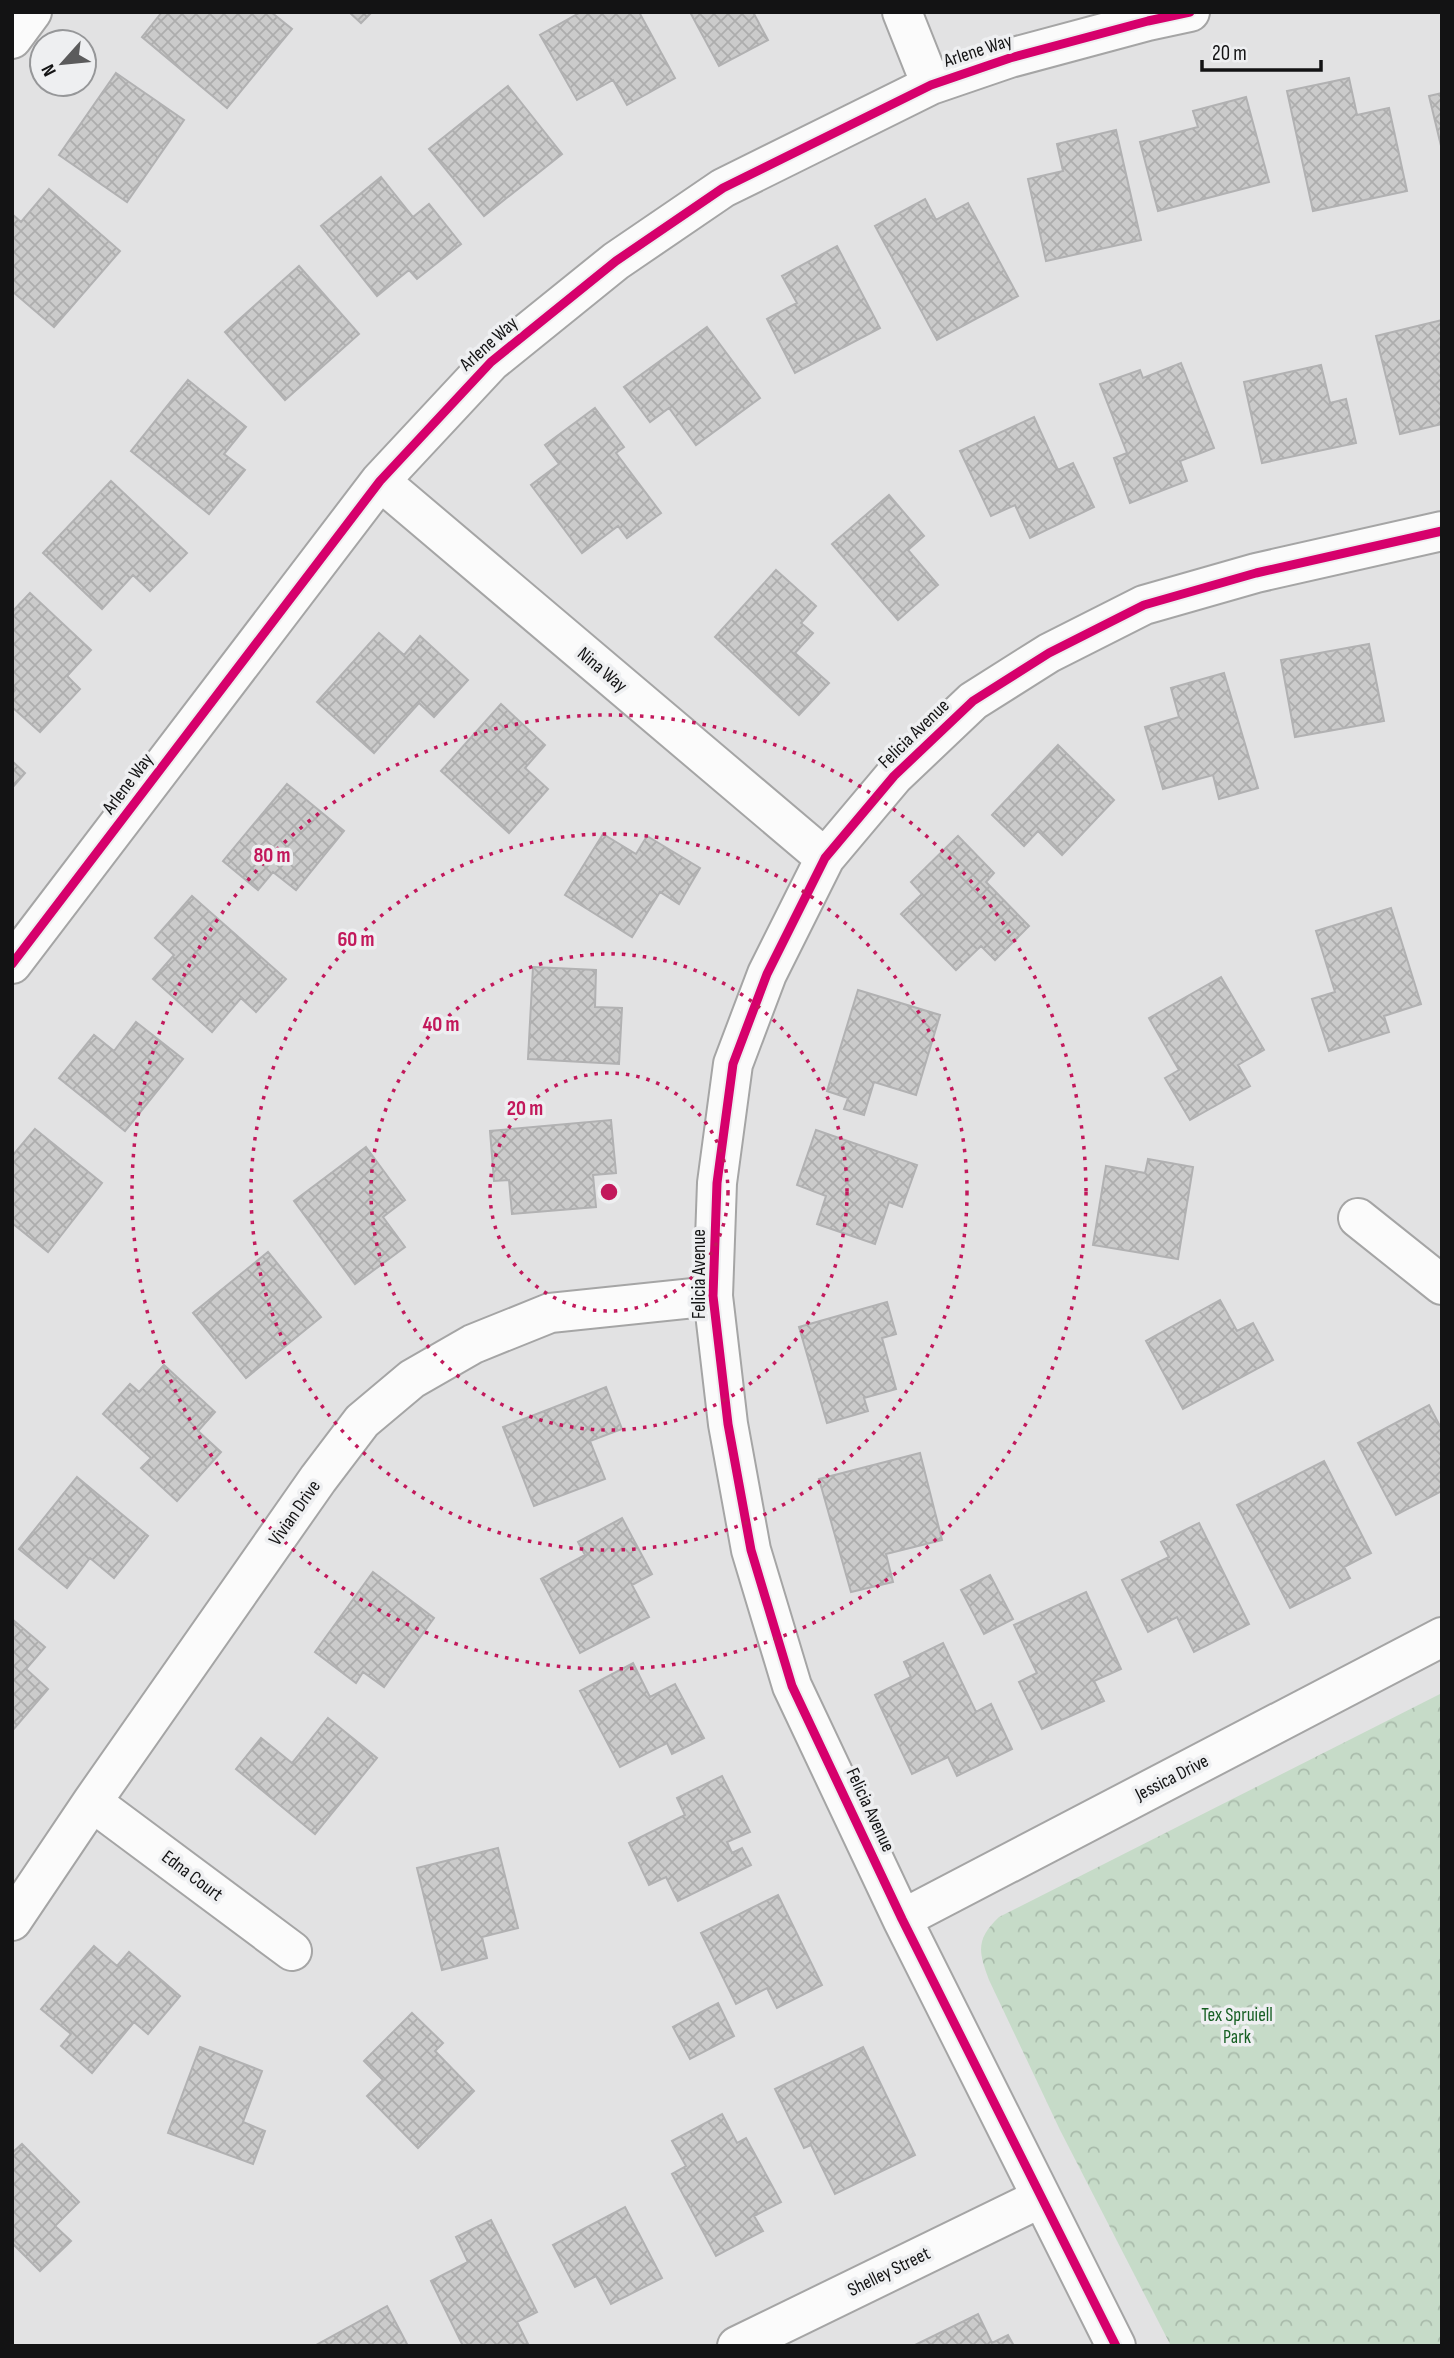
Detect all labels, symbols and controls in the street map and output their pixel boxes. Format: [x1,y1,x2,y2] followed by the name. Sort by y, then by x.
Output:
[28,28,98,98] north arrow
[1202,28,1321,72] scale bar
[940,29,1016,73] street label: Arlene Way
[1212,41,1247,66] text: 20 m
[37,60,62,80] text: N
[454,311,523,377] street label: Arlene Way
[572,643,632,698] street label: Nina Way
[874,694,954,774] street label: Felicia Avenue
[97,748,159,820] street label: Arlene Way
[253,843,291,868] text: 80 m
[337,927,375,952] text: 60 m
[423,1012,459,1037] text: 40 m
[507,1096,543,1121] text: 20 m
[597,1180,621,1204] centre of rings
[688,1229,711,1319] street label: Felicia Avenue
[264,1476,326,1550] street label: Vivian Drive
[1131,1750,1213,1807] street label: Jessica Drive
[841,1764,899,1856] street label: Felicia Avenue
[157,1846,227,1907] street label: Edna Court
[1201,2004,1273,2049] park label: Tex Spruiell Park
[844,2242,934,2302] street label: Shelley Street

